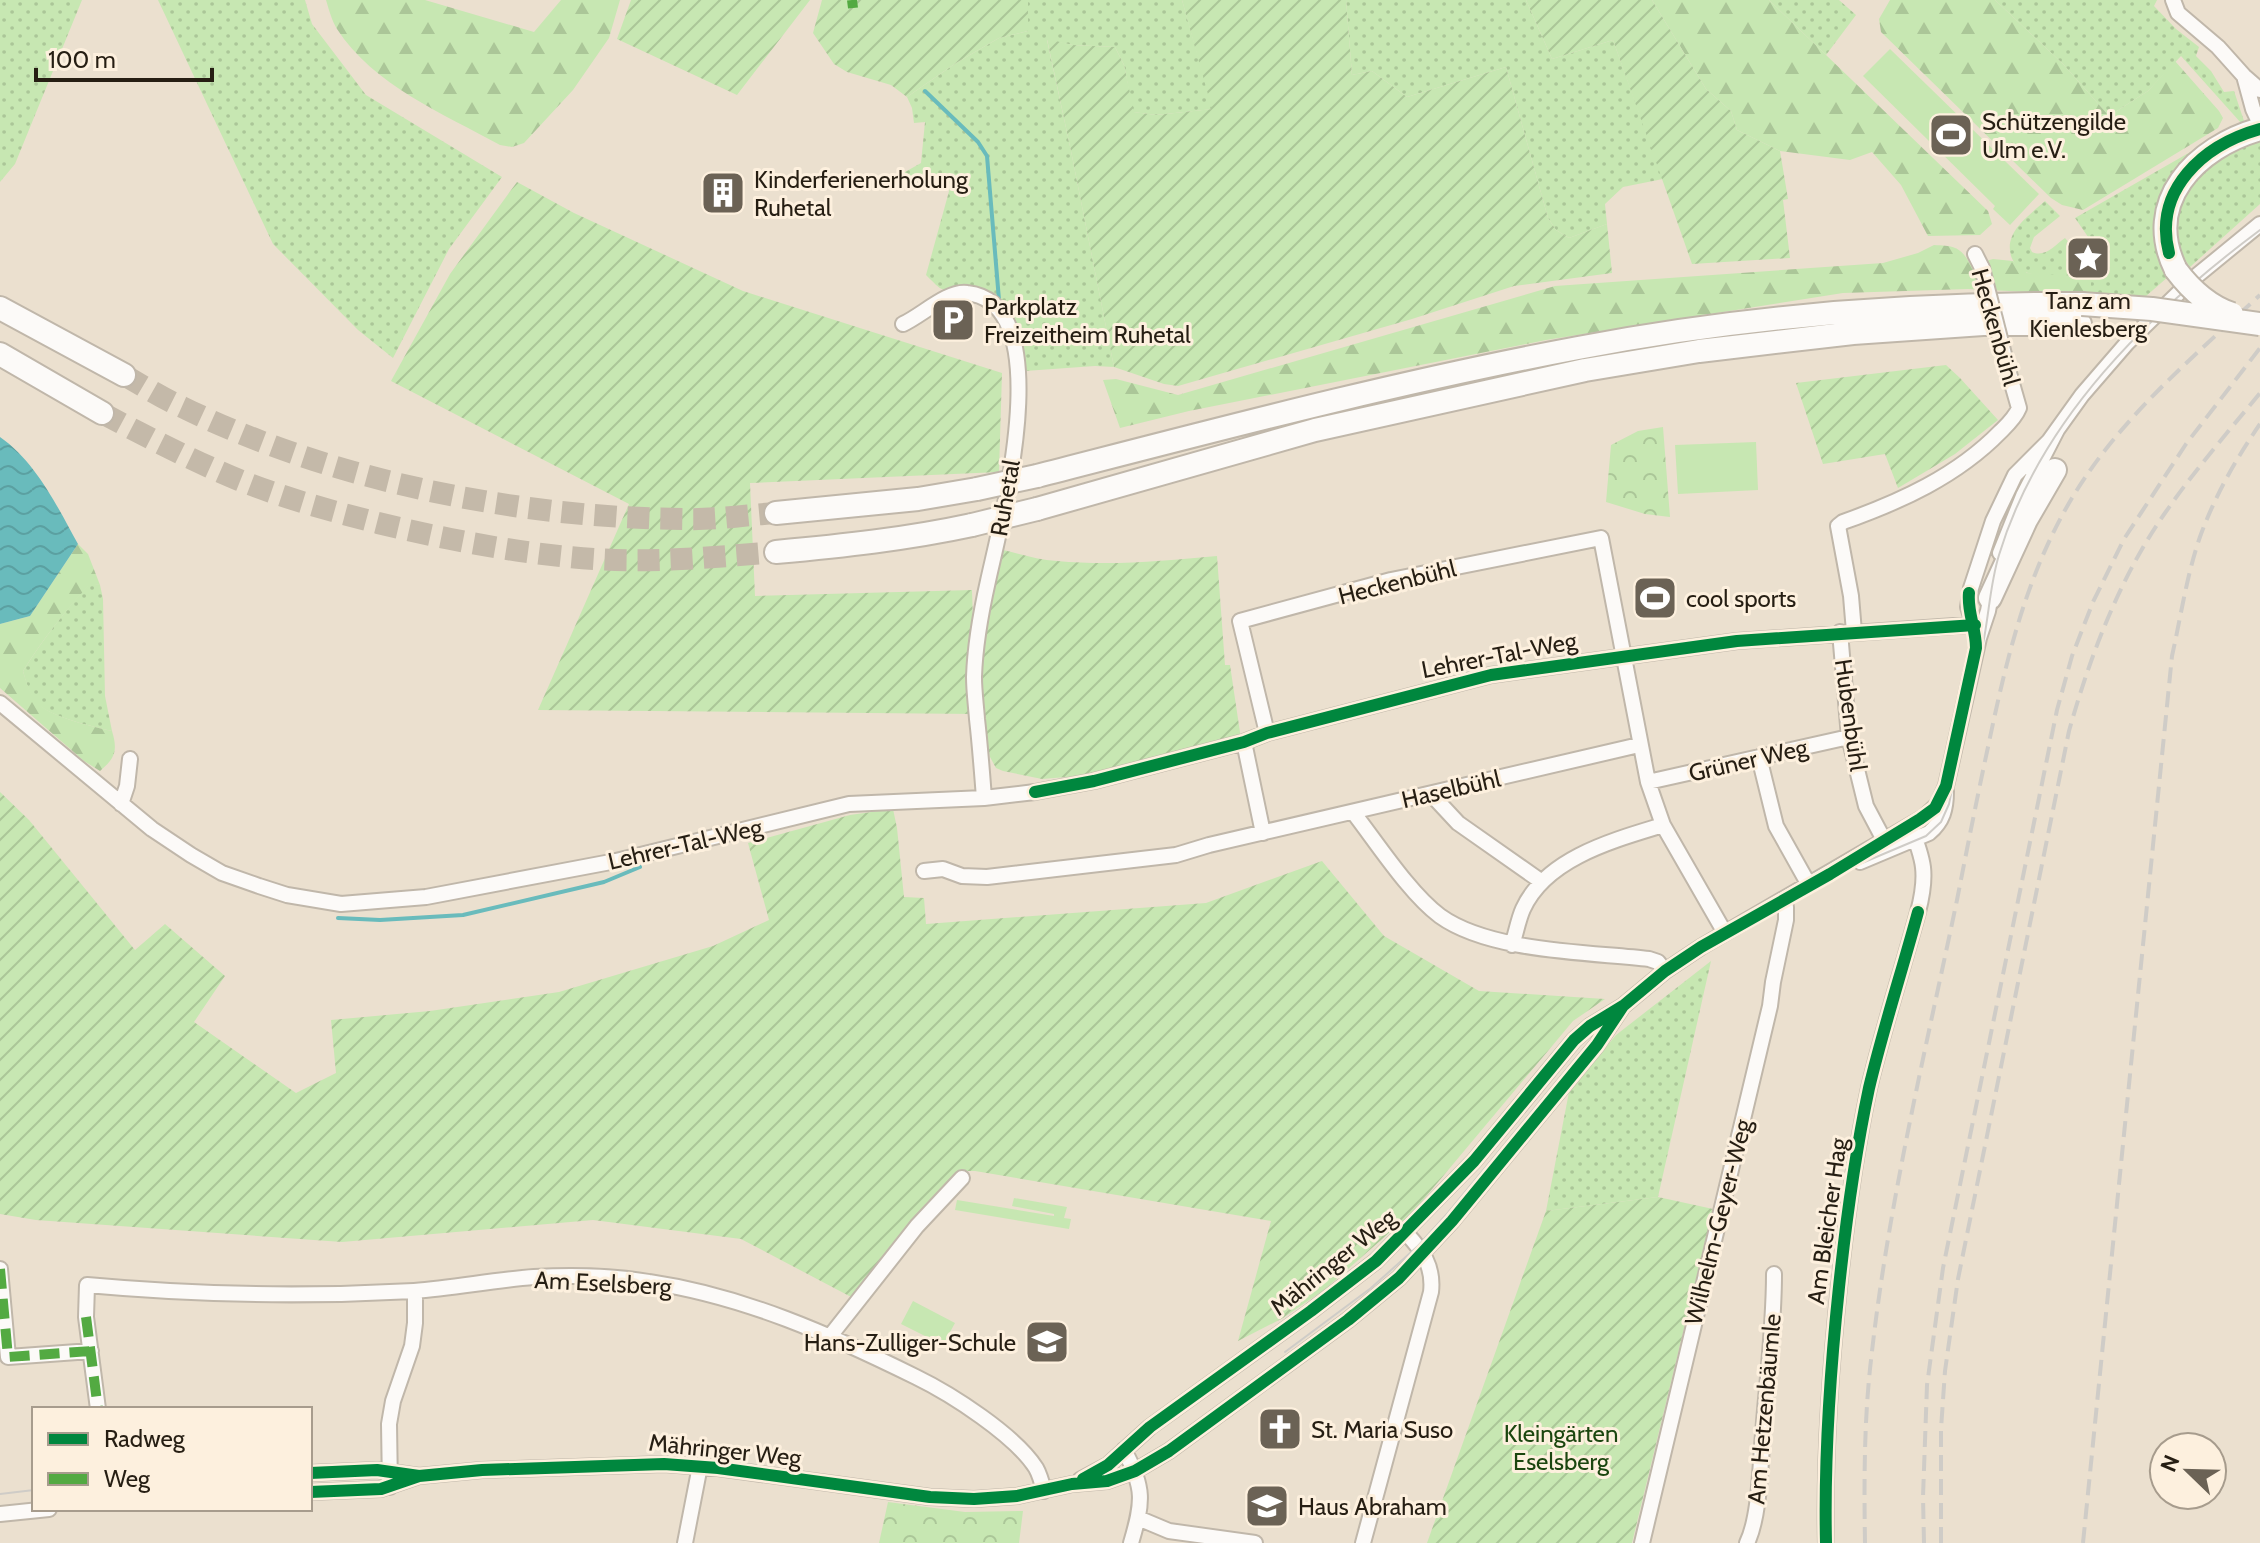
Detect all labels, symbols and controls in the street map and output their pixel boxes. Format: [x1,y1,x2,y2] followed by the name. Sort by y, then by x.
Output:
[36,32,212,82] scale bar
[48,45,116,74] text: 100 m
[1982,107,2126,164] place label: Schützengilde Ulm e.V.
[1927,111,1975,159] sports icon: Schützengilde Ulm e.V.
[754,165,969,222] place label: Kinderferienerholung Ruhetal
[699,169,747,217] building icon: Kinderferienerholung Ruhetal
[2064,234,2112,282] place icon: Tanz am Kienlesberg
[1965,265,2027,389] street label: Heckenbühl
[2029,286,2148,343] place label: Tanz am Kienlesberg
[984,292,1191,349] place label: Parkplatz Freizeitheim Ruhetal
[929,296,977,344] parking icon: Parkplatz Freizeitheim Ruhetal
[984,457,1026,539] street label: Ruhetal
[1335,553,1459,611] street label: Heckenbühl
[1631,574,1679,622] sports icon: cool sports
[1686,584,1796,613] place label: cool sports
[1419,626,1580,684] street label: Lehrer-Tal-Weg
[1829,657,1873,773] street label: Hubenbühl
[1686,732,1811,788] street label: Grüner Weg
[1399,763,1504,814] street label: Haselbühl
[605,812,766,876] street label: Lehrer-Tal-Weg
[1678,1115,1758,1328] street label: Wilhelm-Geyer-Weg
[1801,1135,1853,1306] street label: Am Bleicher Hag
[1264,1202,1402,1321] street label: Mähringer Weg
[534,1265,673,1301] street label: Am Eselsberg
[1741,1312,1787,1506] street label: Am Hetzenbäumle
[1023,1318,1071,1366] school or university icon: Hans-Zulliger-Schule
[804,1328,1016,1357] place label: Hans-Zulliger-Schule
[1256,1405,1304,1453] church icon: St. Maria Suso
[32,1407,312,1511] legend
[1311,1415,1453,1444] place label: St. Maria Suso
[1504,1419,1618,1476] park label: Kleingärten Eselsberg
[104,1424,186,1453] text: Radweg
[647,1428,804,1473] street label: Mähringer Weg
[2148,1431,2228,1511] north arrow
[2155,1451,2186,1476] text: N
[104,1464,151,1493] text: Weg
[1243,1482,1291,1530] school or university icon: Haus Abraham
[1298,1492,1447,1521] place label: Haus Abraham

